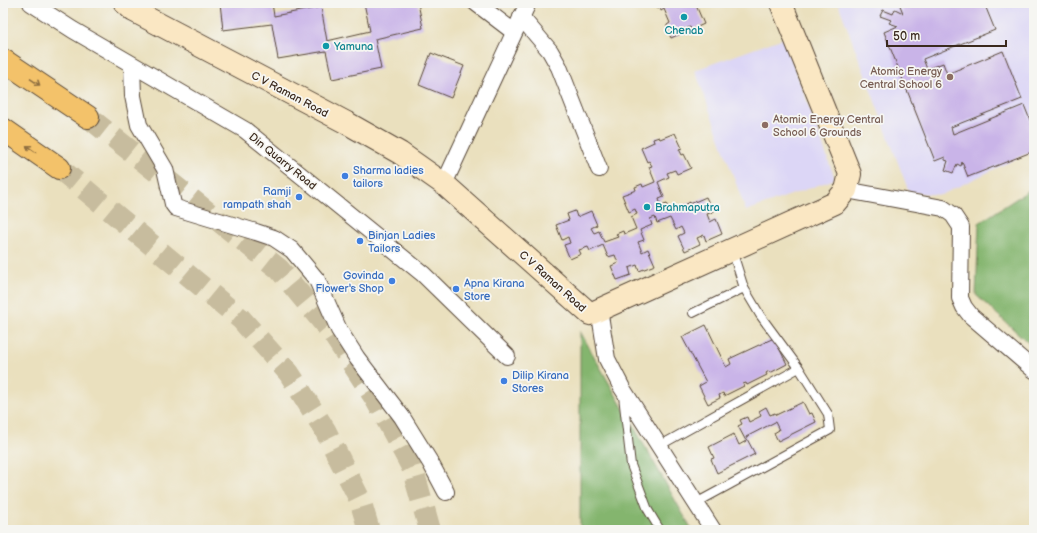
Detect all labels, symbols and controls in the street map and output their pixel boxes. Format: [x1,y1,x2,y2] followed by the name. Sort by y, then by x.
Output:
[679,12,689,22] marker: Chenab
[887,22,1006,48] scale bar
[664,24,704,37] place label: Chenab
[893,29,920,44] text: 50 m
[333,40,373,53] place label: Yamuna
[321,41,331,51] marker: Yamuna
[860,65,942,91] place label: Atomic Energy Central School 6
[249,69,331,120] street label: C V Raman Road
[945,72,955,82] marker: Atomic Energy Central School 6
[30,77,41,86] one-way arrow
[773,113,883,139] place label: Atomic Energy Central School 6 Grounds
[760,120,770,130] marker: Atomic Energy Central School 6 Grounds
[246,130,319,193] street label: Din Quarry Road
[26,145,37,153] one-way arrow
[353,164,424,190] place label: Sharma ladies tailors
[340,171,350,181] marker: Sharma ladies tailors
[223,185,291,211] place label: Ramji rampath shah
[294,192,304,202] marker: Ramji rampath shah
[655,201,720,214] place label: Brahmaputra
[642,202,652,212] marker: Brahmaputra
[368,229,436,255] place label: Binjan Ladies Tailors
[355,236,365,246] marker: Binjan Ladies Tailors
[517,248,589,315] street label: C V Raman Road
[315,269,384,295] place label: Govinda Flower's Shop
[387,276,397,286] marker: Govinda Flower's Shop
[464,277,525,303] place label: Apna Kirana Store
[451,284,461,294] marker: Apna Kirana Store
[512,369,569,395] place label: Dilip Kirana Stores
[499,376,509,386] marker: Dilip Kirana Stores

